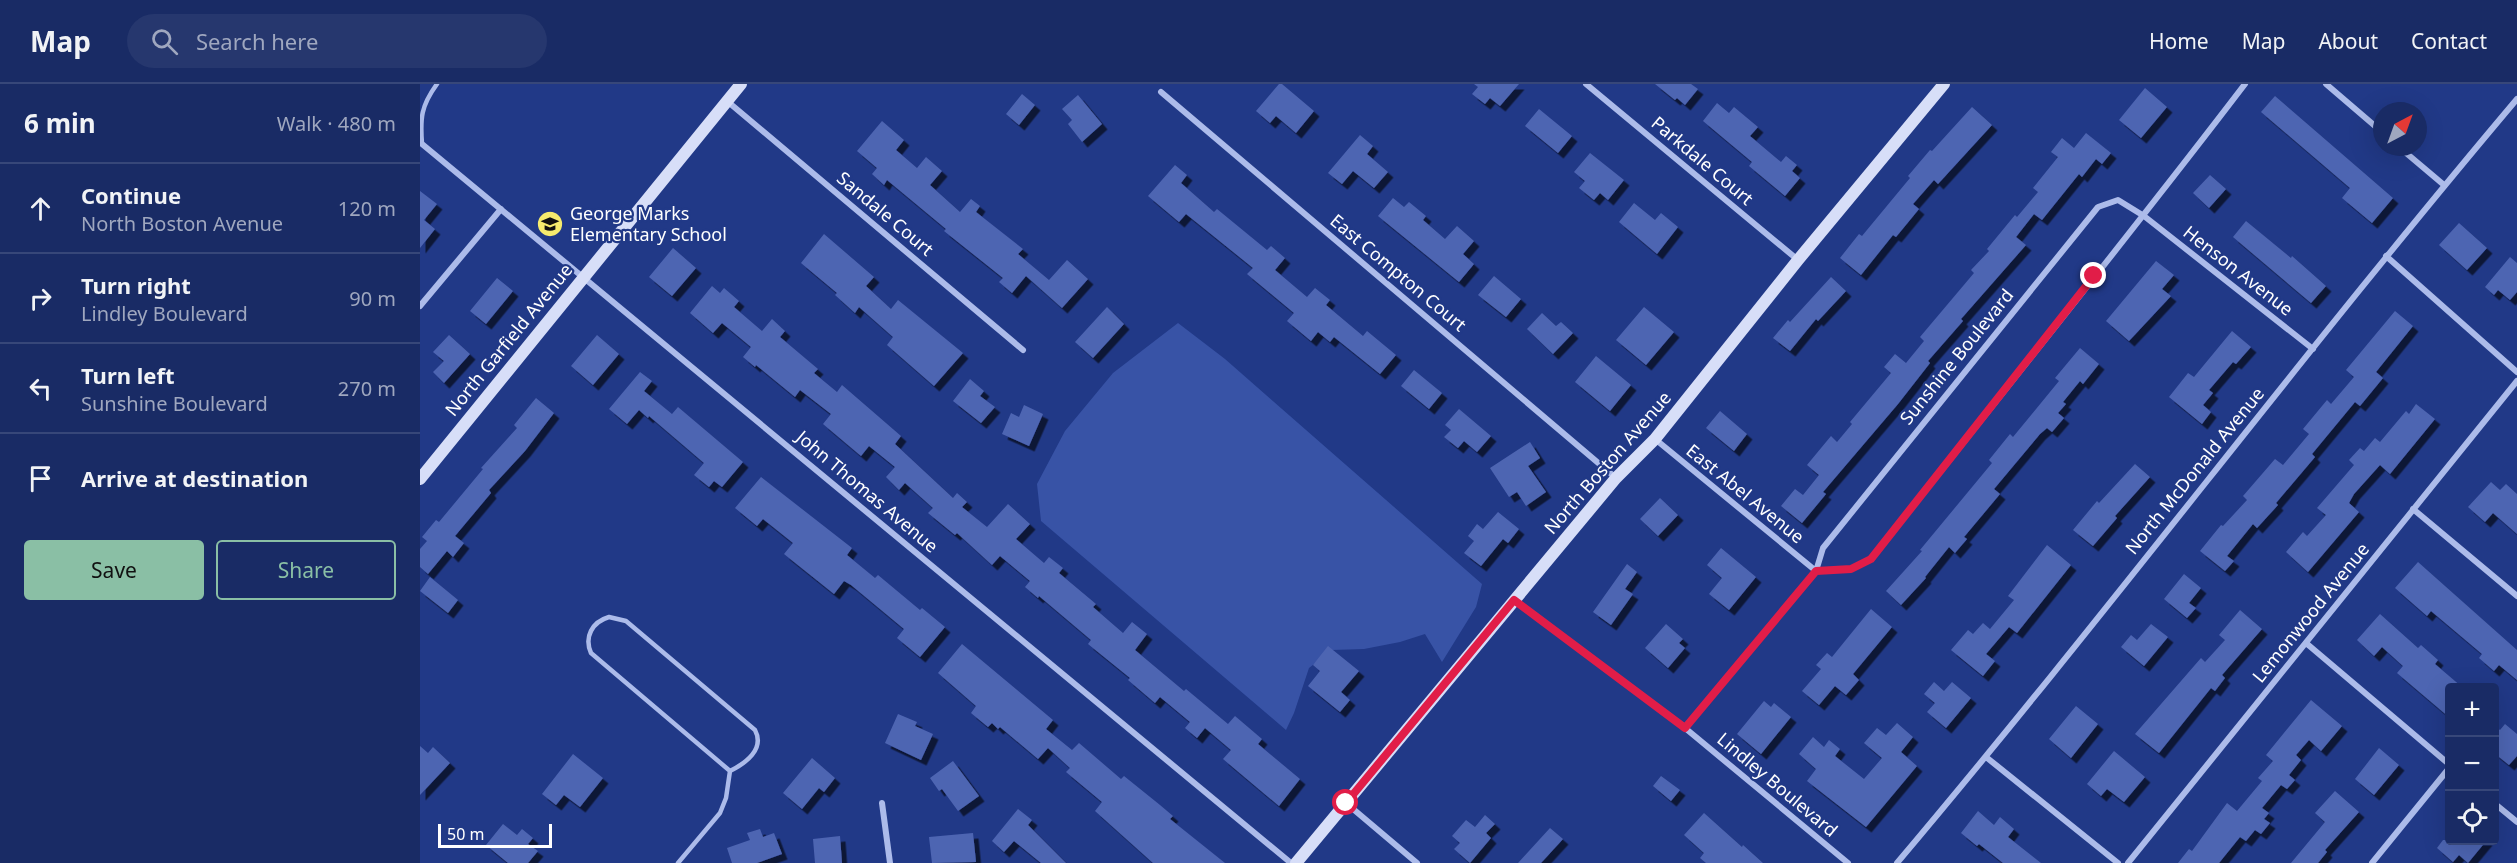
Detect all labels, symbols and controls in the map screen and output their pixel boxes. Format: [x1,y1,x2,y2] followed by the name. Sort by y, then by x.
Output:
[127,14,547,68] search box
[30,22,91,60] text: Map
[148,25,181,58] icon: search
[196,26,318,56] text: Search here
[2149,27,2209,55] text: Home
[2242,27,2285,55] text: Map
[2318,27,2378,55] text: About
[2411,27,2487,55] text: Contact
[2373,102,2427,156] north arrow
[24,105,96,141] text: 6 min
[277,110,396,137] text: Walk · 480 m
[1647,111,1759,210] street label: Parkdale Court
[832,166,939,261] street label: Sandale Court
[81,180,181,210] text: Continue
[24,192,57,225] icon: ahead
[338,195,396,222] text: 120 m
[570,201,727,246] place label: George Marks Elementary School
[1326,208,1472,337] street label: East Compton Court
[535,209,565,239] school or university icon: George Marks Elementary School
[81,210,283,237] text: North Boston Avenue
[2179,220,2298,321] street label: Henson Avenue
[439,258,577,421] street label: North Garfield Avenue
[2080,262,2106,288] route end
[81,270,191,300] text: Turn right
[24,282,57,315] icon: right
[1894,284,2018,429] street label: Sunshine Boulevard
[349,285,396,312] text: 90 m
[81,300,248,327] text: Lindley Boulevard
[81,360,175,390] text: Turn left
[24,372,57,405] icon: left
[338,375,396,402] text: 270 m
[2119,382,2269,559] street label: North McDonald Avenue
[1539,386,1676,539] street label: North Boston Avenue
[81,390,268,417] text: Sunshine Boulevard
[790,423,944,558] street label: John Thomas Avenue
[1682,438,1810,548] street label: East Abel Avenue
[24,462,57,495] icon: arrive
[81,463,308,493] text: Arrive at destination
[2246,537,2374,687] street label: Lemonwood Avenue
[24,540,204,600] button: Save
[216,540,396,600] button: Share
[2445,683,2499,845] map controls
[2445,683,2499,737] button: +
[1712,727,1843,842] street label: Lindley Boulevard
[2445,737,2499,791] button: −
[1332,789,1358,815] route start
[2445,791,2499,845] button: locate
[438,821,552,848] scale bar
[447,823,484,845] text: 50 m

